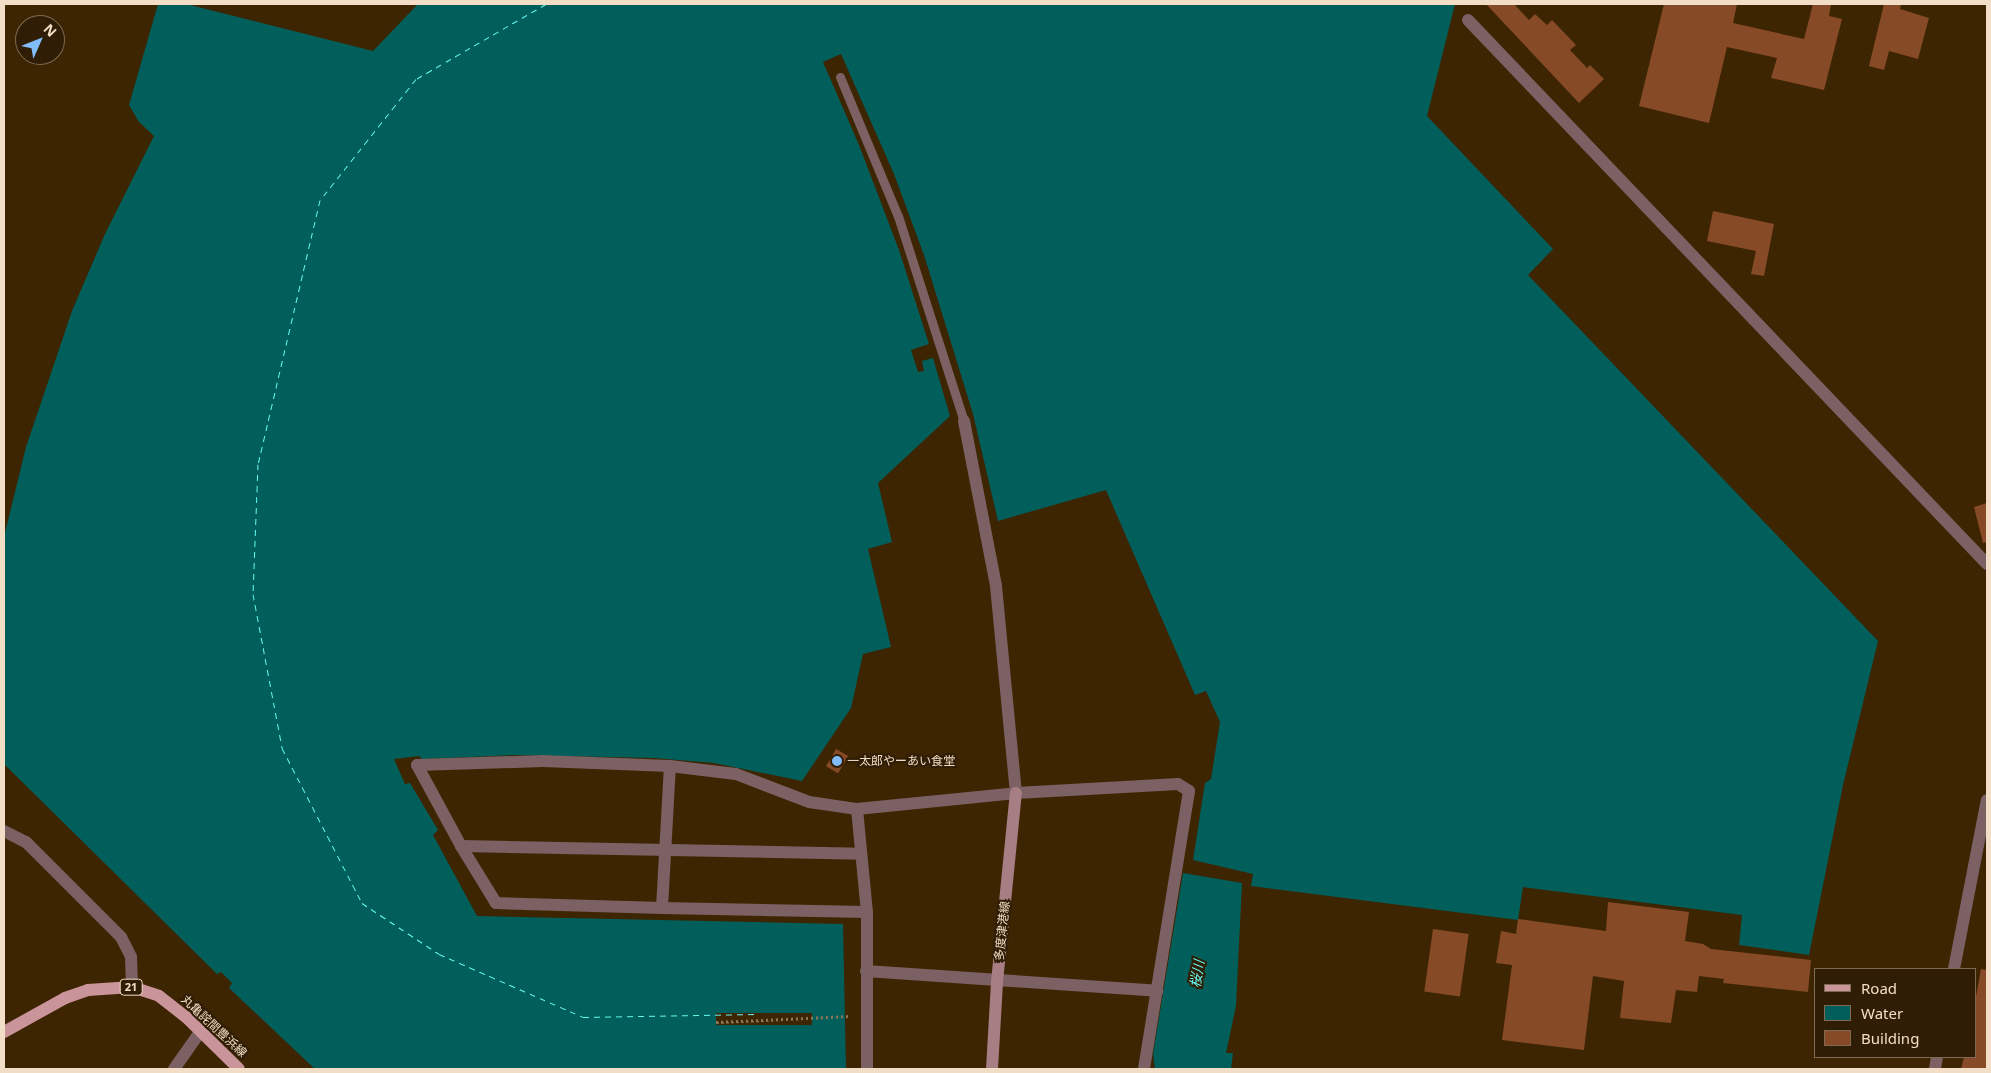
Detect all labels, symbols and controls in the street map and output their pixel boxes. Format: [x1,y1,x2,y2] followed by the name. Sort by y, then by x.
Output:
[15,15,65,65] north arrow
[40,19,61,41] text: N
[847,754,955,768] place label: 一太郎やーあい食堂
[831,755,843,767] marker: 一太郎やーあい食堂
[992,900,1012,962] street label: 多度津港線
[1187,959,1207,989] water label: 桜川
[1814,968,1976,1058] legend
[1861,978,1897,998] text: Road
[118,979,144,996] road number: 21
[178,992,250,1060] street label: 丸亀詫間豊浜線
[1861,1003,1903,1023] text: Water
[1861,1028,1919,1048] text: Building

